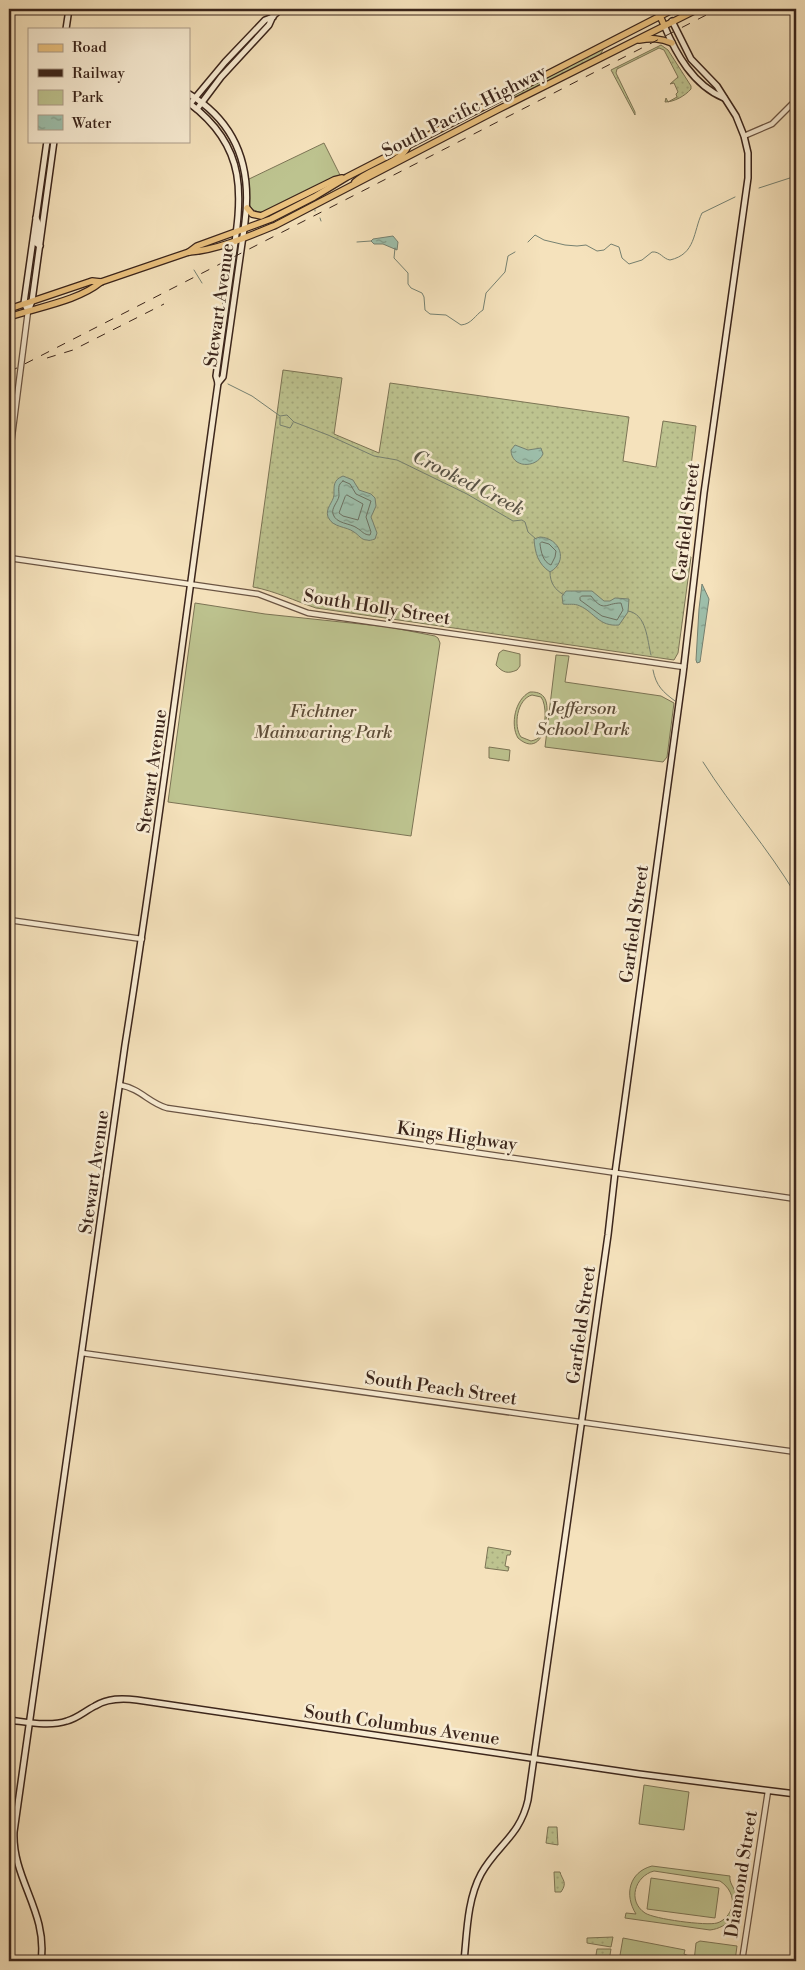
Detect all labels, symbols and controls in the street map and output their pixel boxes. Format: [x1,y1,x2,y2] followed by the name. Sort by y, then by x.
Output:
[28,28,190,142] legend
[72,38,107,57] text: Road
[378,60,551,163] street label: South Pacific Highway
[72,64,126,83] text: Railway
[72,88,104,107] text: Park
[71,114,112,133] text: Water
[199,242,240,369] street label: Stewart Avenue
[409,444,529,521] water label: Crooked Creek
[668,461,705,582] street label: Garfield Street
[302,585,453,631] street label: South Holly Street
[536,697,630,741] park label: Jefferson School Park
[254,700,392,744] park label: Fichtner Mainwaring Park
[132,708,173,835] street label: Stewart Avenue
[615,863,654,985] street label: Garfield Street
[74,1109,115,1236] street label: Stewart Avenue
[395,1117,519,1156] street label: Kings Highway
[562,1264,601,1386] street label: Garfield Street
[363,1366,519,1411] street label: South Peach Street
[303,1700,501,1751] street label: South Columbus Avenue
[720,1808,763,1939] street label: Diamond Street

